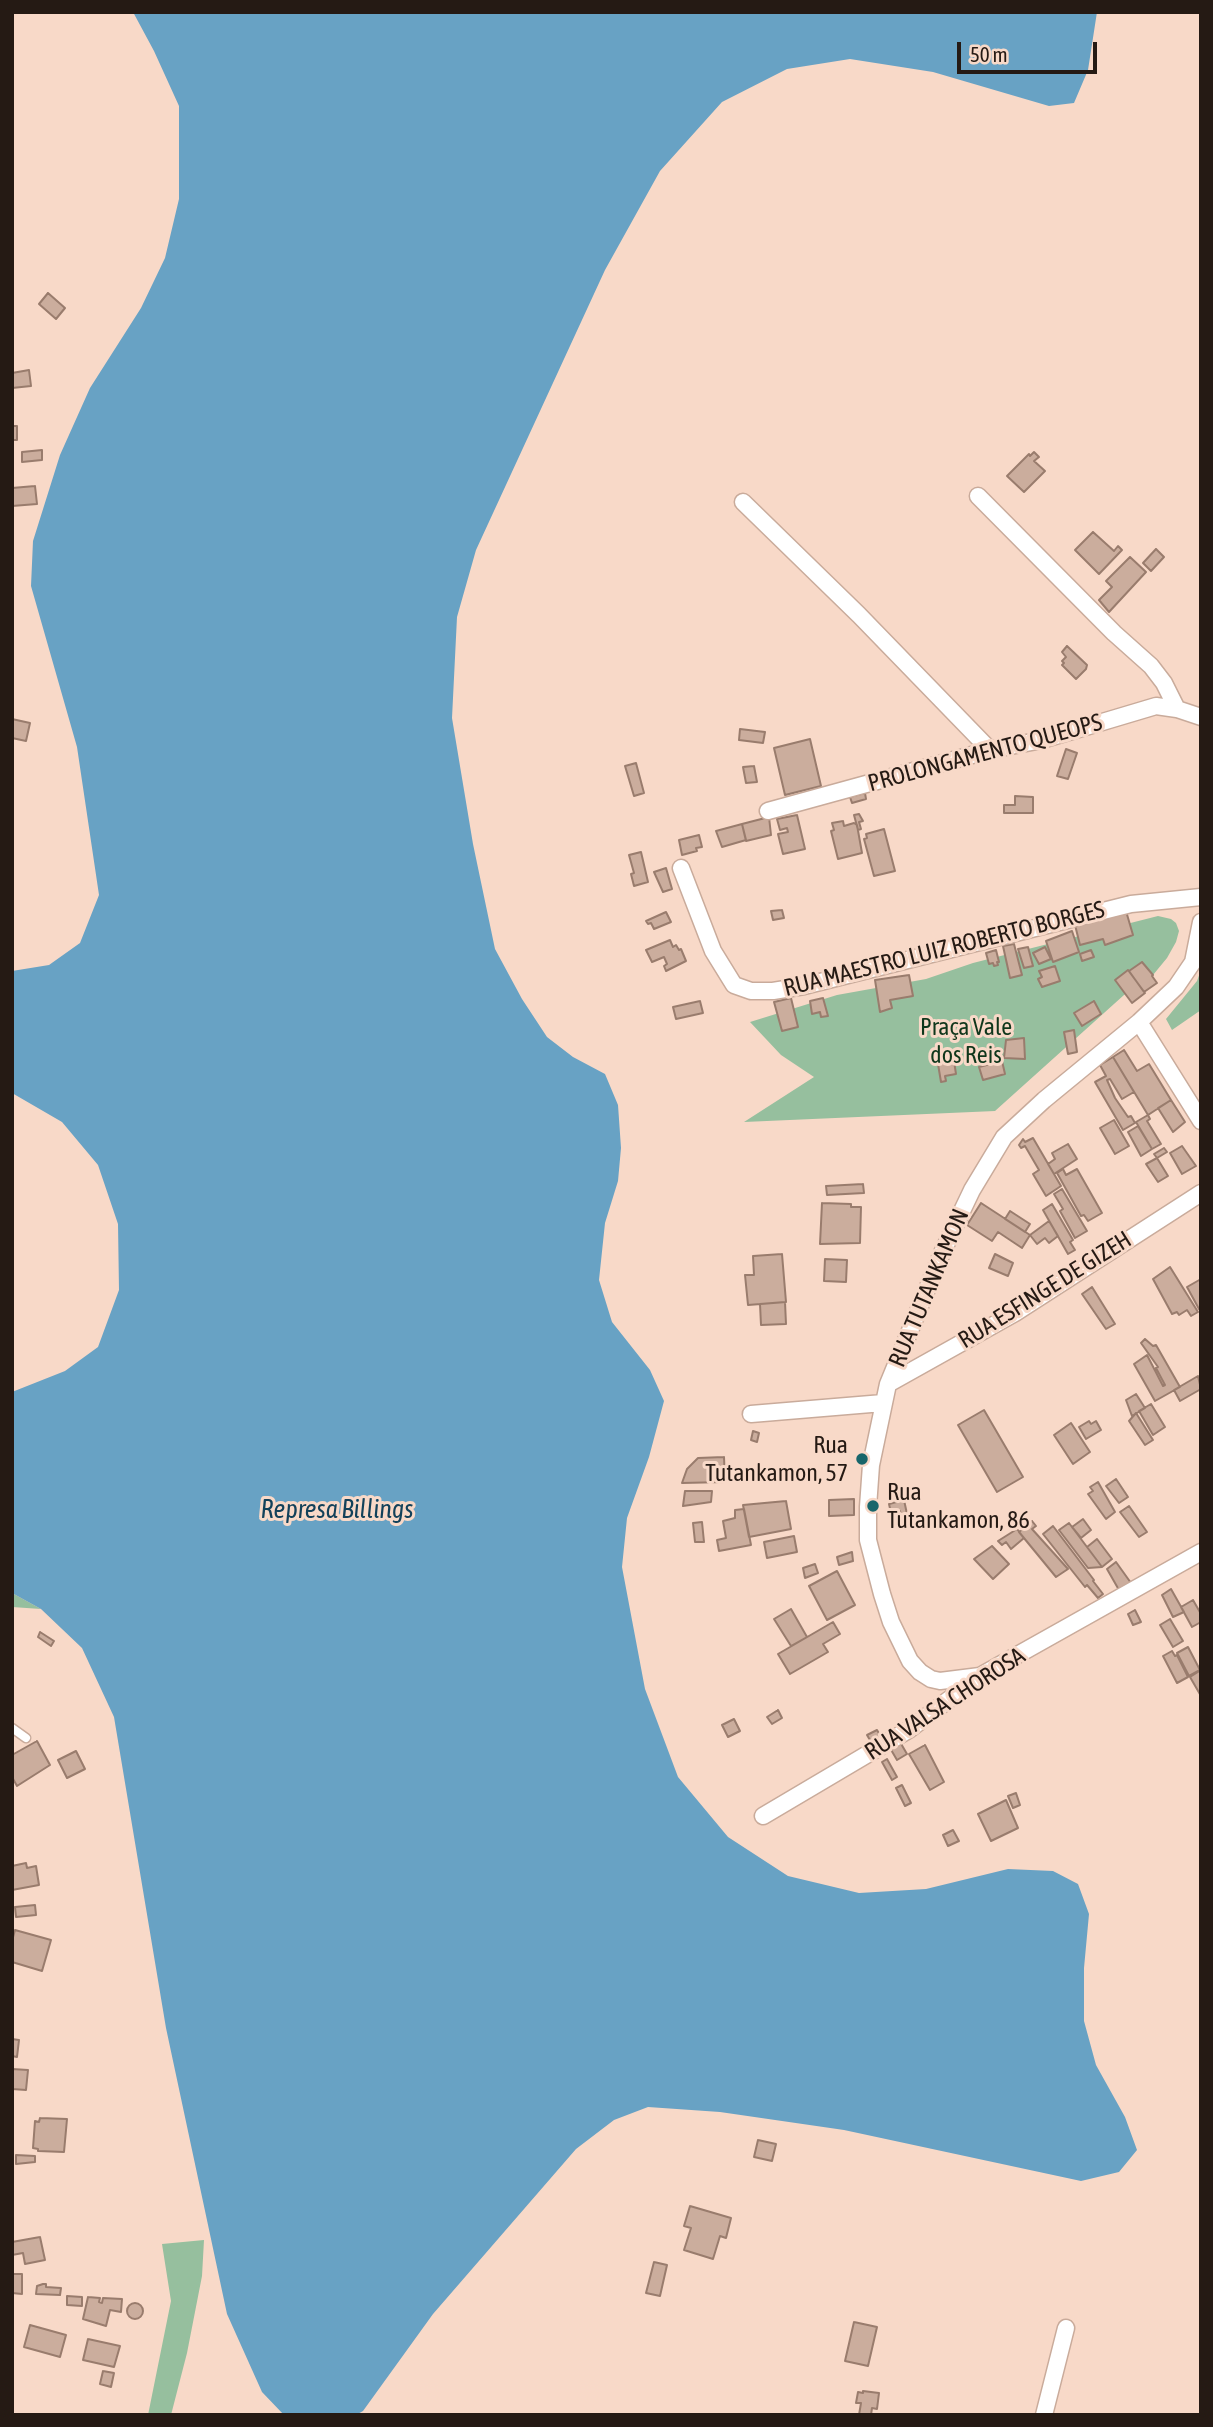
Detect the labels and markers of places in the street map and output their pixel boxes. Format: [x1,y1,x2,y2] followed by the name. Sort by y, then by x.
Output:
[705,1431,848,1487] place label: Rua Tutankamon, 57
[854,1451,870,1467] marker: Rua Tutankamon, 57
[887,1478,1030,1534] place label: Rua Tutankamon, 86
[865,1498,881,1514] marker: Rua Tutankamon, 86

